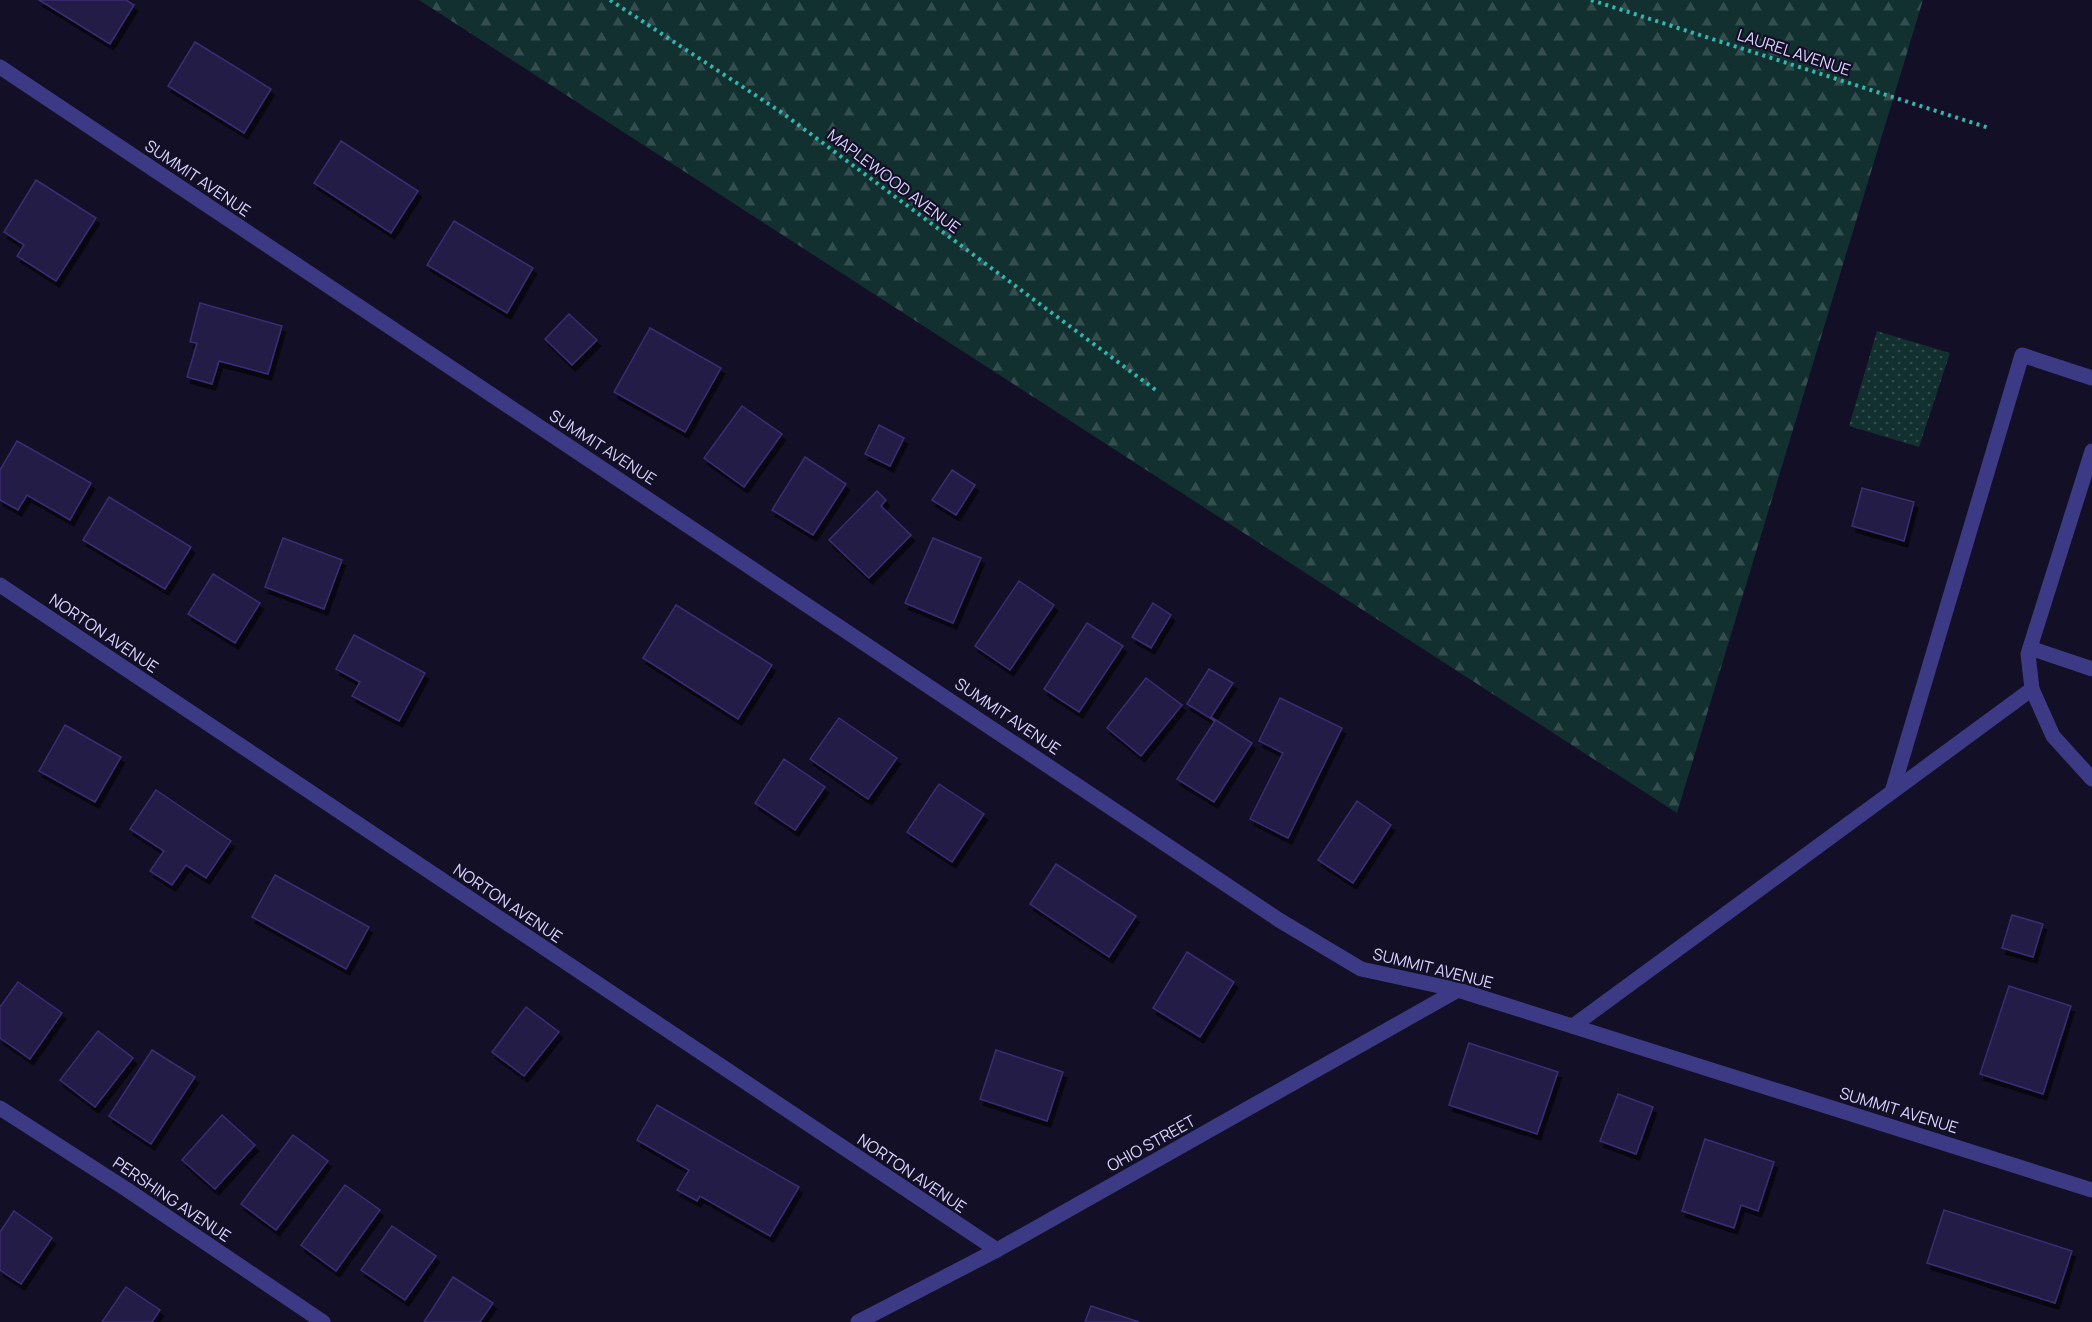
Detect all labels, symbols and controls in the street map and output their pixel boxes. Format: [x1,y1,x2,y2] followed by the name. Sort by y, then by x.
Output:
[1734,23,1854,81] street label: LAUREL AVENUE
[823,124,965,238] street label: MAPLEWOOD AVENUE
[141,134,255,222] street label: SUMMIT AVENUE
[545,404,661,490] street label: SUMMIT AVENUE
[45,588,163,678] street label: NORTON AVENUE
[951,672,1065,760] street label: SUMMIT AVENUE
[449,858,567,948] street label: NORTON AVENUE
[1371,942,1495,994] street label: SUMMIT AVENUE
[1837,1081,1961,1139] street label: SUMMIT AVENUE
[1103,1109,1200,1176] street label: OHIO STREET
[853,1128,971,1218] street label: NORTON AVENUE
[109,1151,235,1247] street label: PERSHING AVENUE

